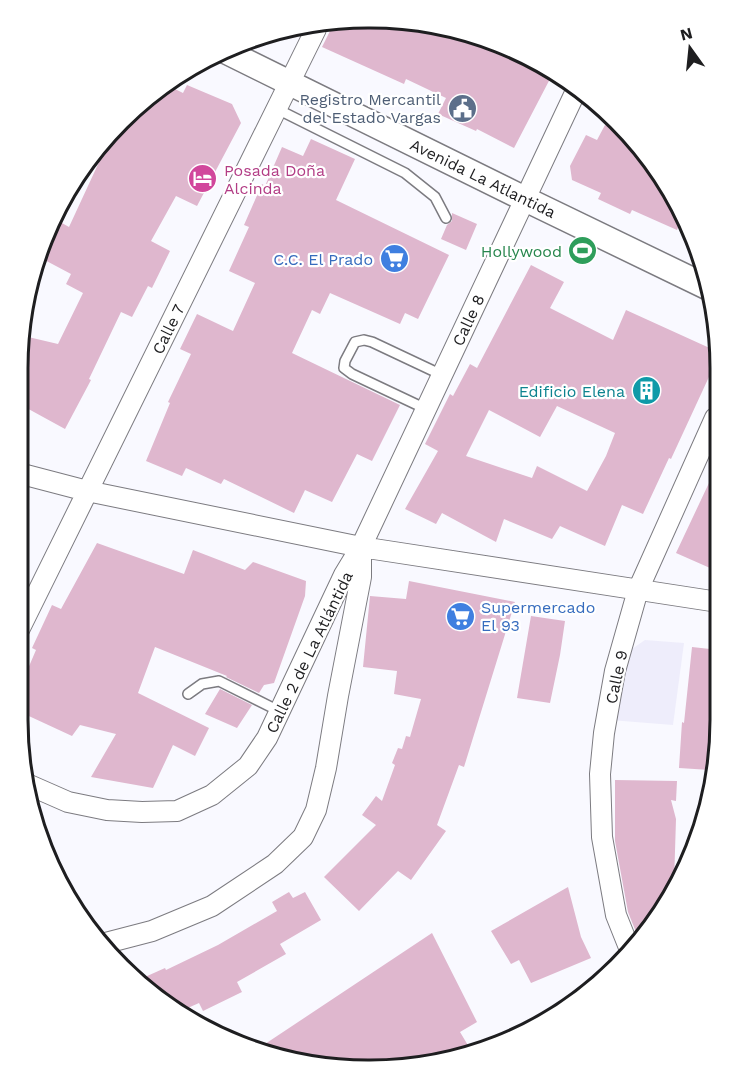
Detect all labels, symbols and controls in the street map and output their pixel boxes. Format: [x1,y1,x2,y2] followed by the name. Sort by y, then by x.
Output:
[660,18,720,78] north arrow
[678,23,694,45] text: N
[299,90,441,127] place label: Registro Mercantil del Estado Vargas
[446,92,478,124] public building icon: Registro Mercantil del Estado Vargas
[407,135,559,222] street label: Avenida La Atlantida
[224,161,325,198] place label: Posada Doña Alcinda
[187,163,219,195] hotel icon: Posada Doña Alcinda
[567,235,599,267] sports icon: Hollywood
[481,242,562,261] place label: Hollywood
[378,243,410,275] supermarket icon: C.C. El Prado
[273,250,373,269] place label: C.C. El Prado
[448,292,489,349] street label: Calle 8
[148,301,189,357] street label: Calle 7
[630,375,662,407] building icon: Edificio Elena
[519,382,625,401] place label: Edificio Elena
[262,568,357,736] street label: Calle 2 de La Atlántida
[481,598,595,635] place label: Supermercado El 93
[444,600,476,632] supermarket icon: Supermercado El 93
[602,649,631,706] street label: Calle 9

